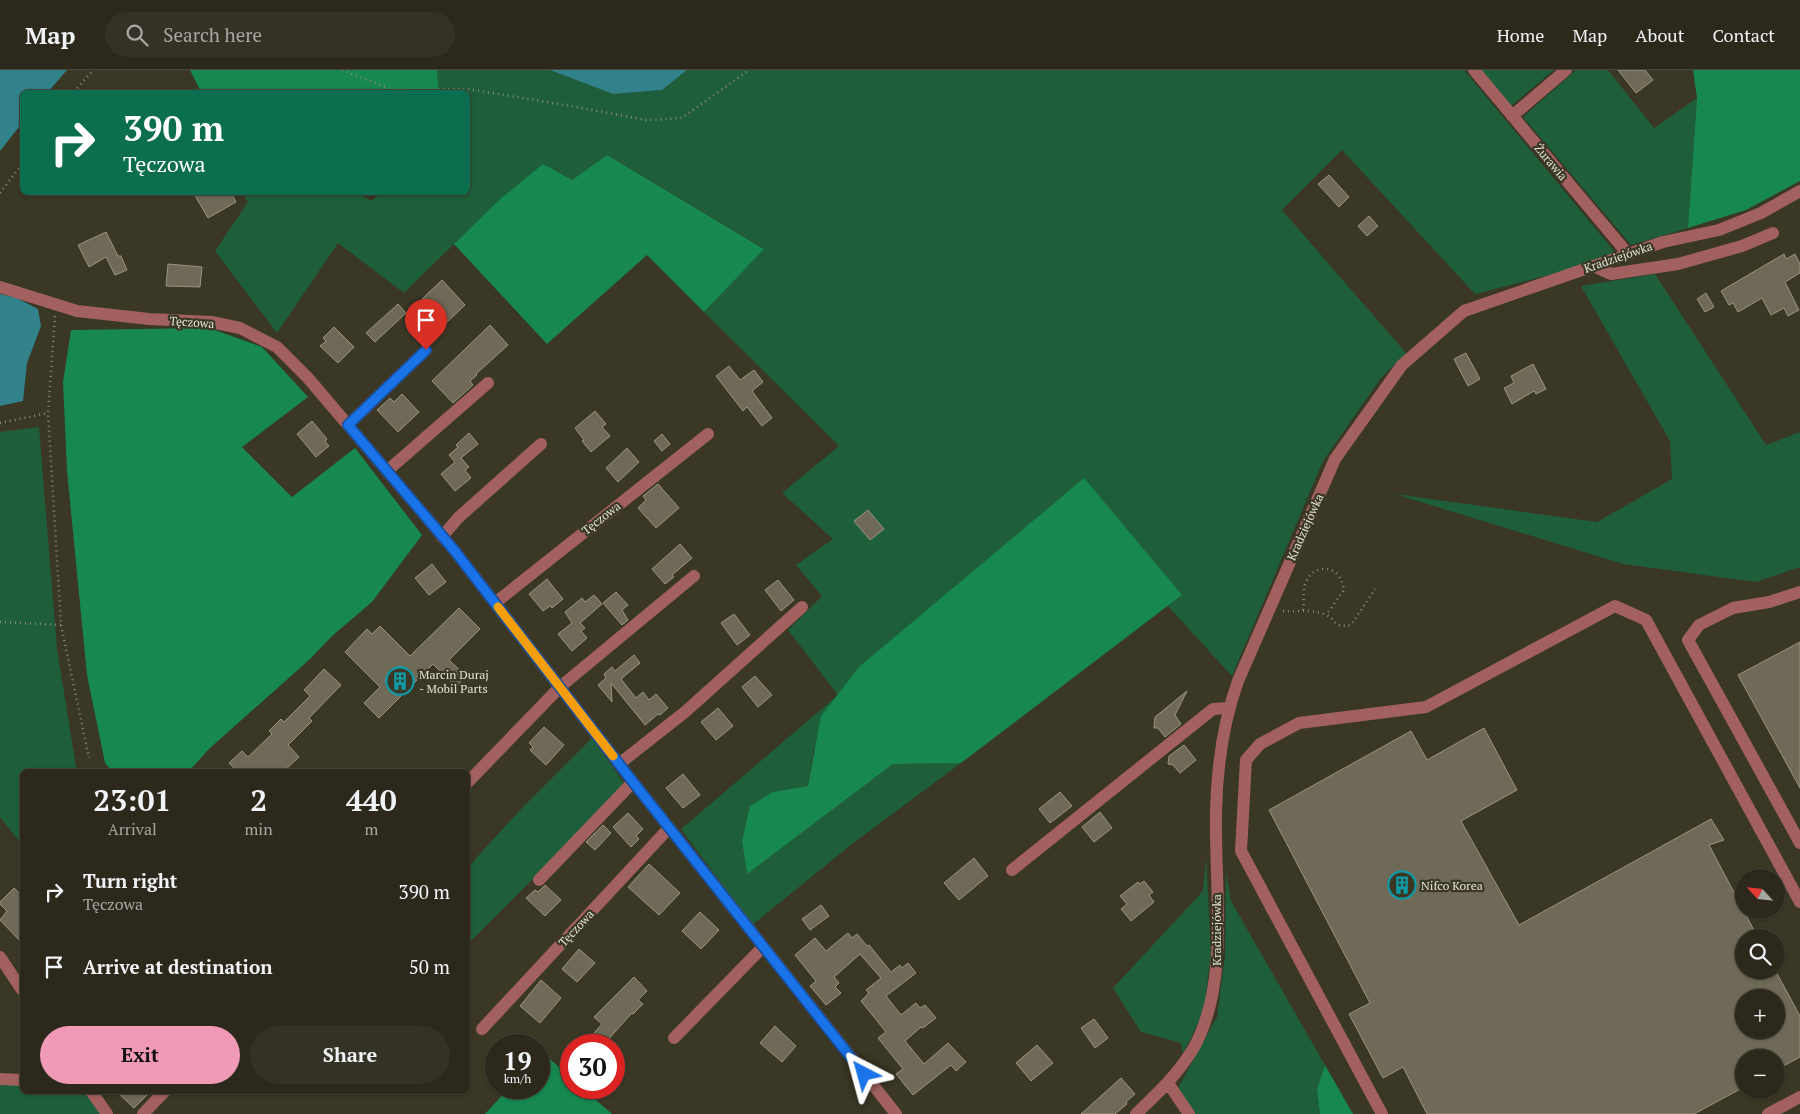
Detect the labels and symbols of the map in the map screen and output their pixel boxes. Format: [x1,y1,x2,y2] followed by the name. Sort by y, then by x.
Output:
[1531,141,1571,183] street label: Żurawia
[1582,238,1654,276] street label: Kradziejówka
[405,299,447,350] pin
[169,313,215,331] street label: Tęczowa
[1284,491,1326,563] street label: Kradziejówka
[579,498,623,538] street label: Tęczowa
[385,666,415,696] building icon: Marcin Duraj - Mobil Parts
[419,667,489,696] place label: Marcin Duraj - Mobil Parts
[1735,869,1785,919] north arrow
[1387,870,1417,900] building icon: Nifco Korea
[1421,878,1483,893] place label: Nifco Korea
[1209,894,1224,966] street label: Kradziejówka
[555,906,597,950] street label: Tęczowa
[560,1034,625,1099] speed limit sign: 30
[837,1047,889,1099] position arrow

